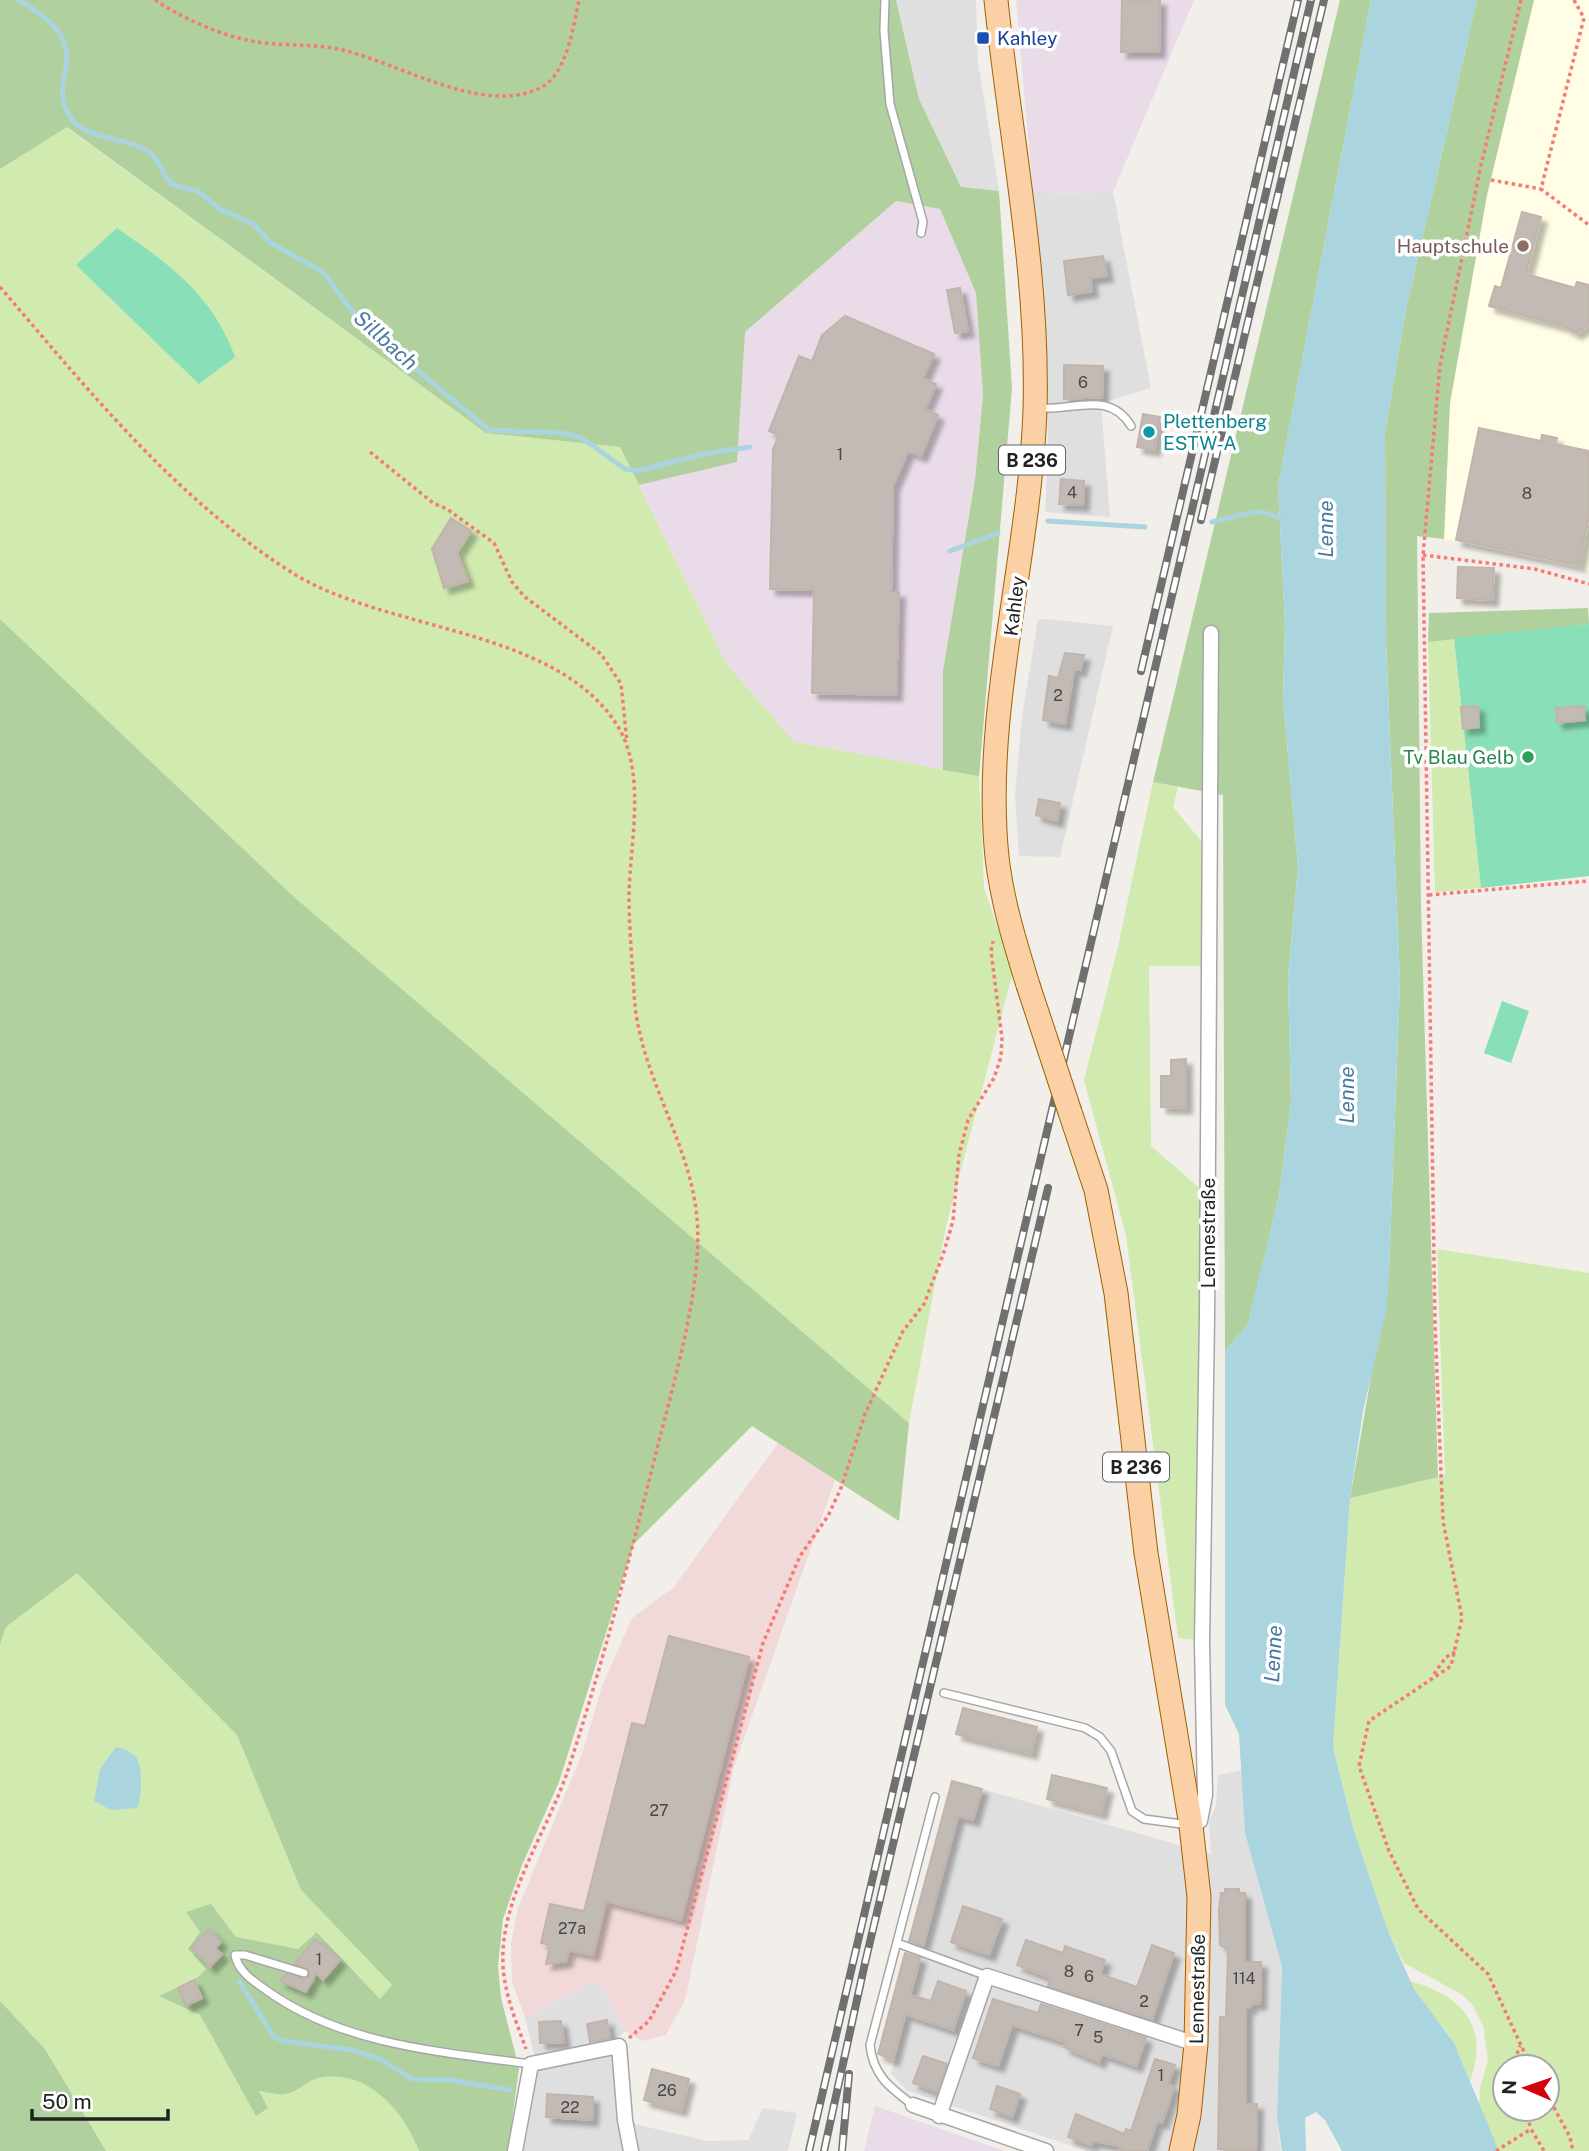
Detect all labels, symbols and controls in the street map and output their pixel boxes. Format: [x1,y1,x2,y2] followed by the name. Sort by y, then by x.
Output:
[997,27,1057,49] place label: Kahley
[975,30,991,46] marker: Kahley
[1397,235,1509,257] place label: Hauptschule
[1515,238,1531,254] marker: Hauptschule
[349,305,423,375] water label: Sillbach
[1078,373,1088,392] house number: 6
[1163,410,1267,454] place label: Plettenberg ESTW-A
[1141,424,1157,440] marker: Plettenberg ESTW-A
[837,445,843,464] house number: 1
[999,446,1065,474] road number: B 236
[1067,483,1077,502] house number: 4
[1522,484,1532,503] house number: 8
[1313,500,1338,558] water label: Lenne
[999,575,1029,637] street label: Kahley
[1053,686,1063,705] house number: 2
[1403,746,1514,768] place label: Tv Blau Gelb
[1520,749,1536,765] marker: Tv Blau Gelb
[1334,1066,1359,1124] water label: Lenne
[1197,1178,1219,1288] street label: Lennestraße
[1103,1452,1169,1482] road number: B 236
[1259,1625,1287,1683] water label: Lenne
[649,1801,669,1820] house number: 27
[558,1919,586,1938] house number: 27a
[1185,1934,1209,2044] street label: Lennestraße
[316,1950,322,1969] house number: 1
[1064,1962,1074,1981] house number: 8
[1084,1967,1094,1986] house number: 6
[1232,1969,1256,1988] house number: 114
[1139,1992,1149,2011] house number: 2
[1074,2021,1084,2040] house number: 7
[1093,2028,1103,2047] house number: 5
[1491,2053,1561,2123] north arrow
[1158,2066,1164,2085] house number: 1
[32,2078,168,2122] scale bar
[1498,2080,1520,2095] text: N
[657,2081,677,2100] house number: 26
[42,2089,92,2114] text: 50 m
[560,2098,580,2117] house number: 22

